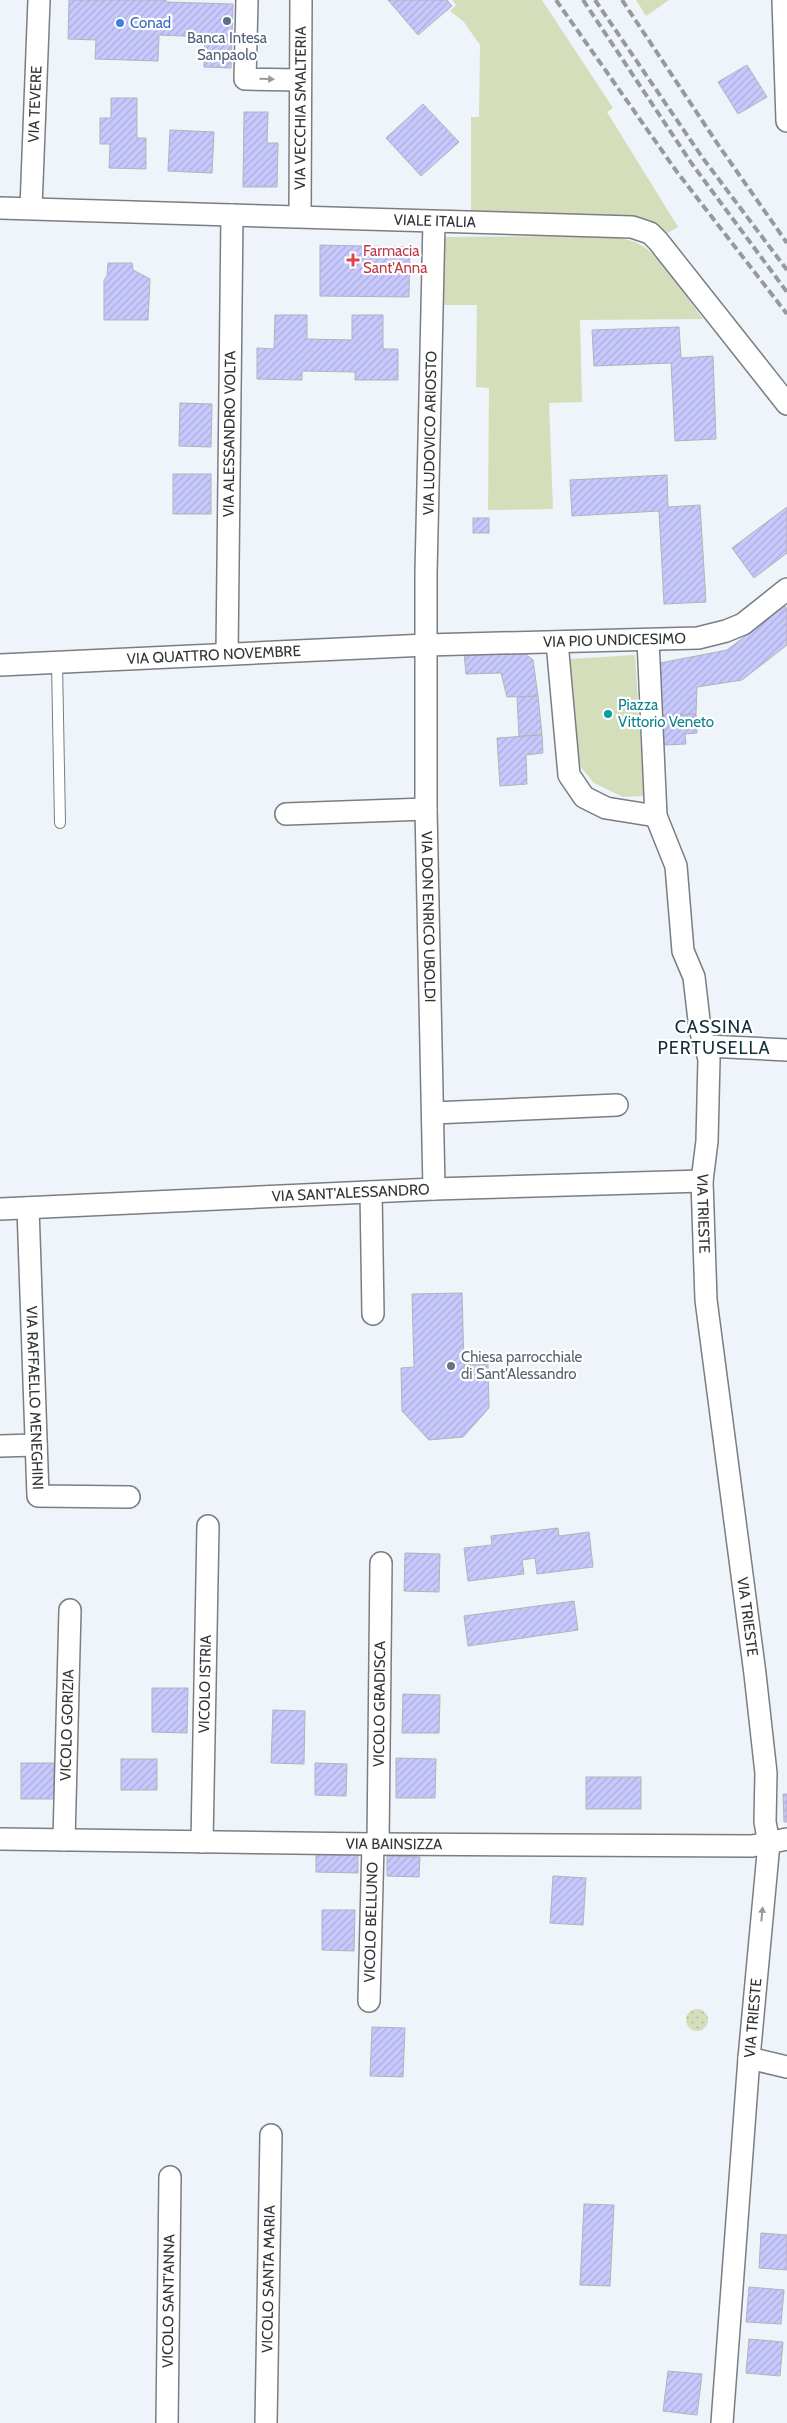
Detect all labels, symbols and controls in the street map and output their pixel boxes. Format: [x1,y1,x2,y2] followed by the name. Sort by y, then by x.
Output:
[130,14,171,32] place label: Conad
[221,15,233,27] marker: Banca Intesa Sanpaolo
[114,17,126,29] marker: Conad
[291,26,310,190] street label: VIA VECCHIA SMALTERIA
[187,29,268,64] place label: Banca Intesa Sanpaolo
[25,65,45,143] street label: VIA TEVERE
[260,76,276,84] one-way arrow
[393,211,477,231] street label: VIALE ITALIA
[363,242,428,277] place label: Farmacia Sant'Anna
[347,254,359,266] marker: Farmacia Sant'Anna
[220,350,239,517] street label: VIA ALESSANDRO VOLTA
[420,351,440,515] street label: VIA LUDOVICO ARIOSTO
[543,629,686,651] street label: VIA PIO UNDICESIMO
[126,642,301,668] street label: VIA QUATTRO NOVEMBRE
[618,696,714,731] place label: Piazza Vittorio Veneto
[602,708,614,720] marker: Piazza Vittorio Veneto
[417,831,439,1003] street label: VIA DON ENRICO UBOLDI
[657,1016,771,1059] district label: CASSINA PERTUSELLA
[693,1172,713,1254] street label: VIA TRIESTE
[271,1180,430,1205] street label: VIA SANT'ALESSANDRO
[22,1306,47,1490] street label: VIA RAFFAELLO MENEGHINI
[461,1348,583,1383] place label: Chiesa parrocchiale di Sant'Alessandro
[445,1360,457,1372] marker: Chiesa parrocchiale di Sant'Alessandro
[733,1576,762,1657] street label: VIA TRIESTE
[195,1634,215,1733] street label: VICOLO ISTRIA
[370,1640,389,1767] street label: VICOLO GRADISCA
[57,1668,77,1781] street label: VICOLO GORIZIA
[346,1835,443,1853] street label: VIA BAINSIZZA
[360,1861,382,1983] street label: VICOLO BELLUNO
[758,1906,766,1922] one-way arrow
[741,1977,765,2059] street label: VIA TRIESTE
[258,2204,279,2353] street label: VICOLO SANTA MARIA
[159,2233,178,2368] street label: VICOLO SANT'ANNA

